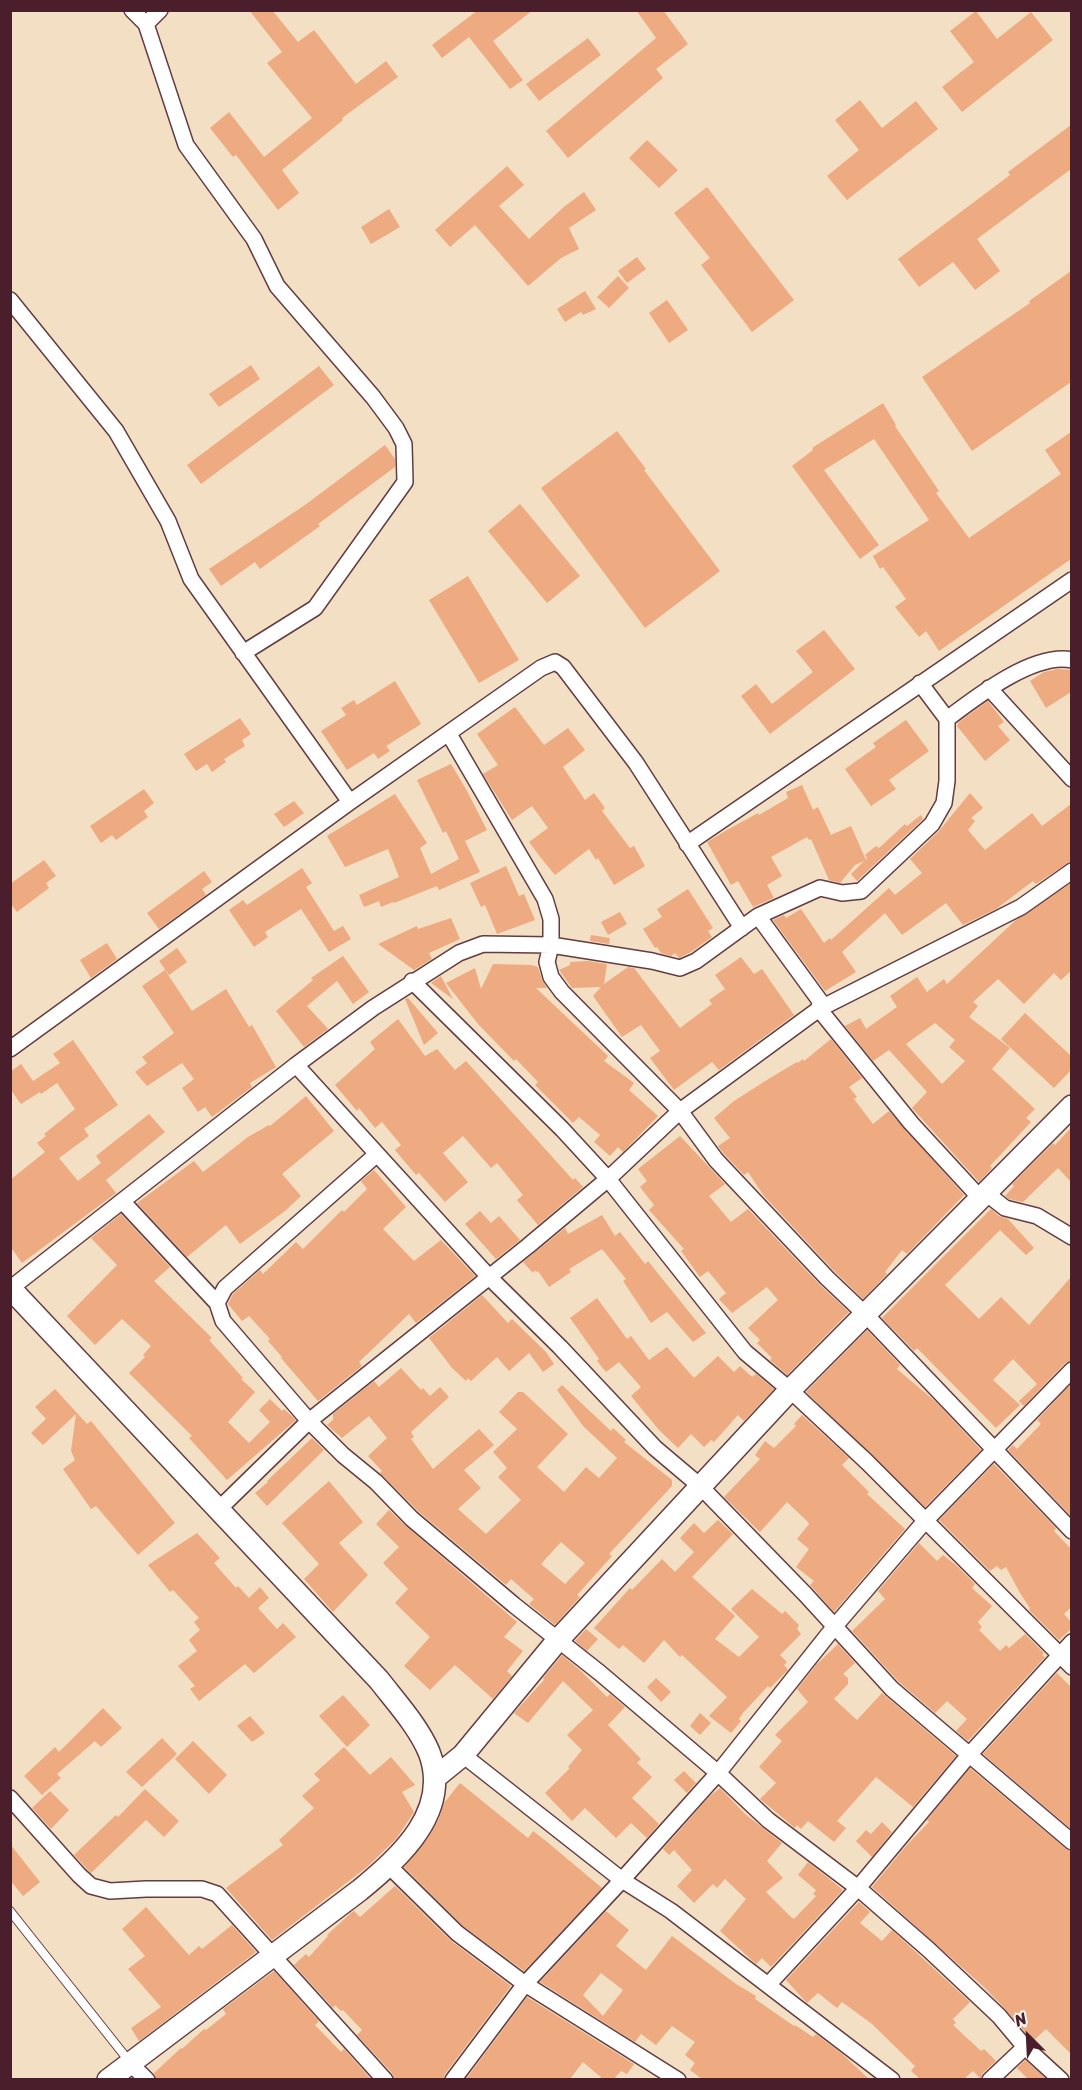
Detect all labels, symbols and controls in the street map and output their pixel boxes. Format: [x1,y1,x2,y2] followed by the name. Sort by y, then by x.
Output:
[1010,2004,1031,2035] text: N
[998,2006,1058,2066] north arrow

